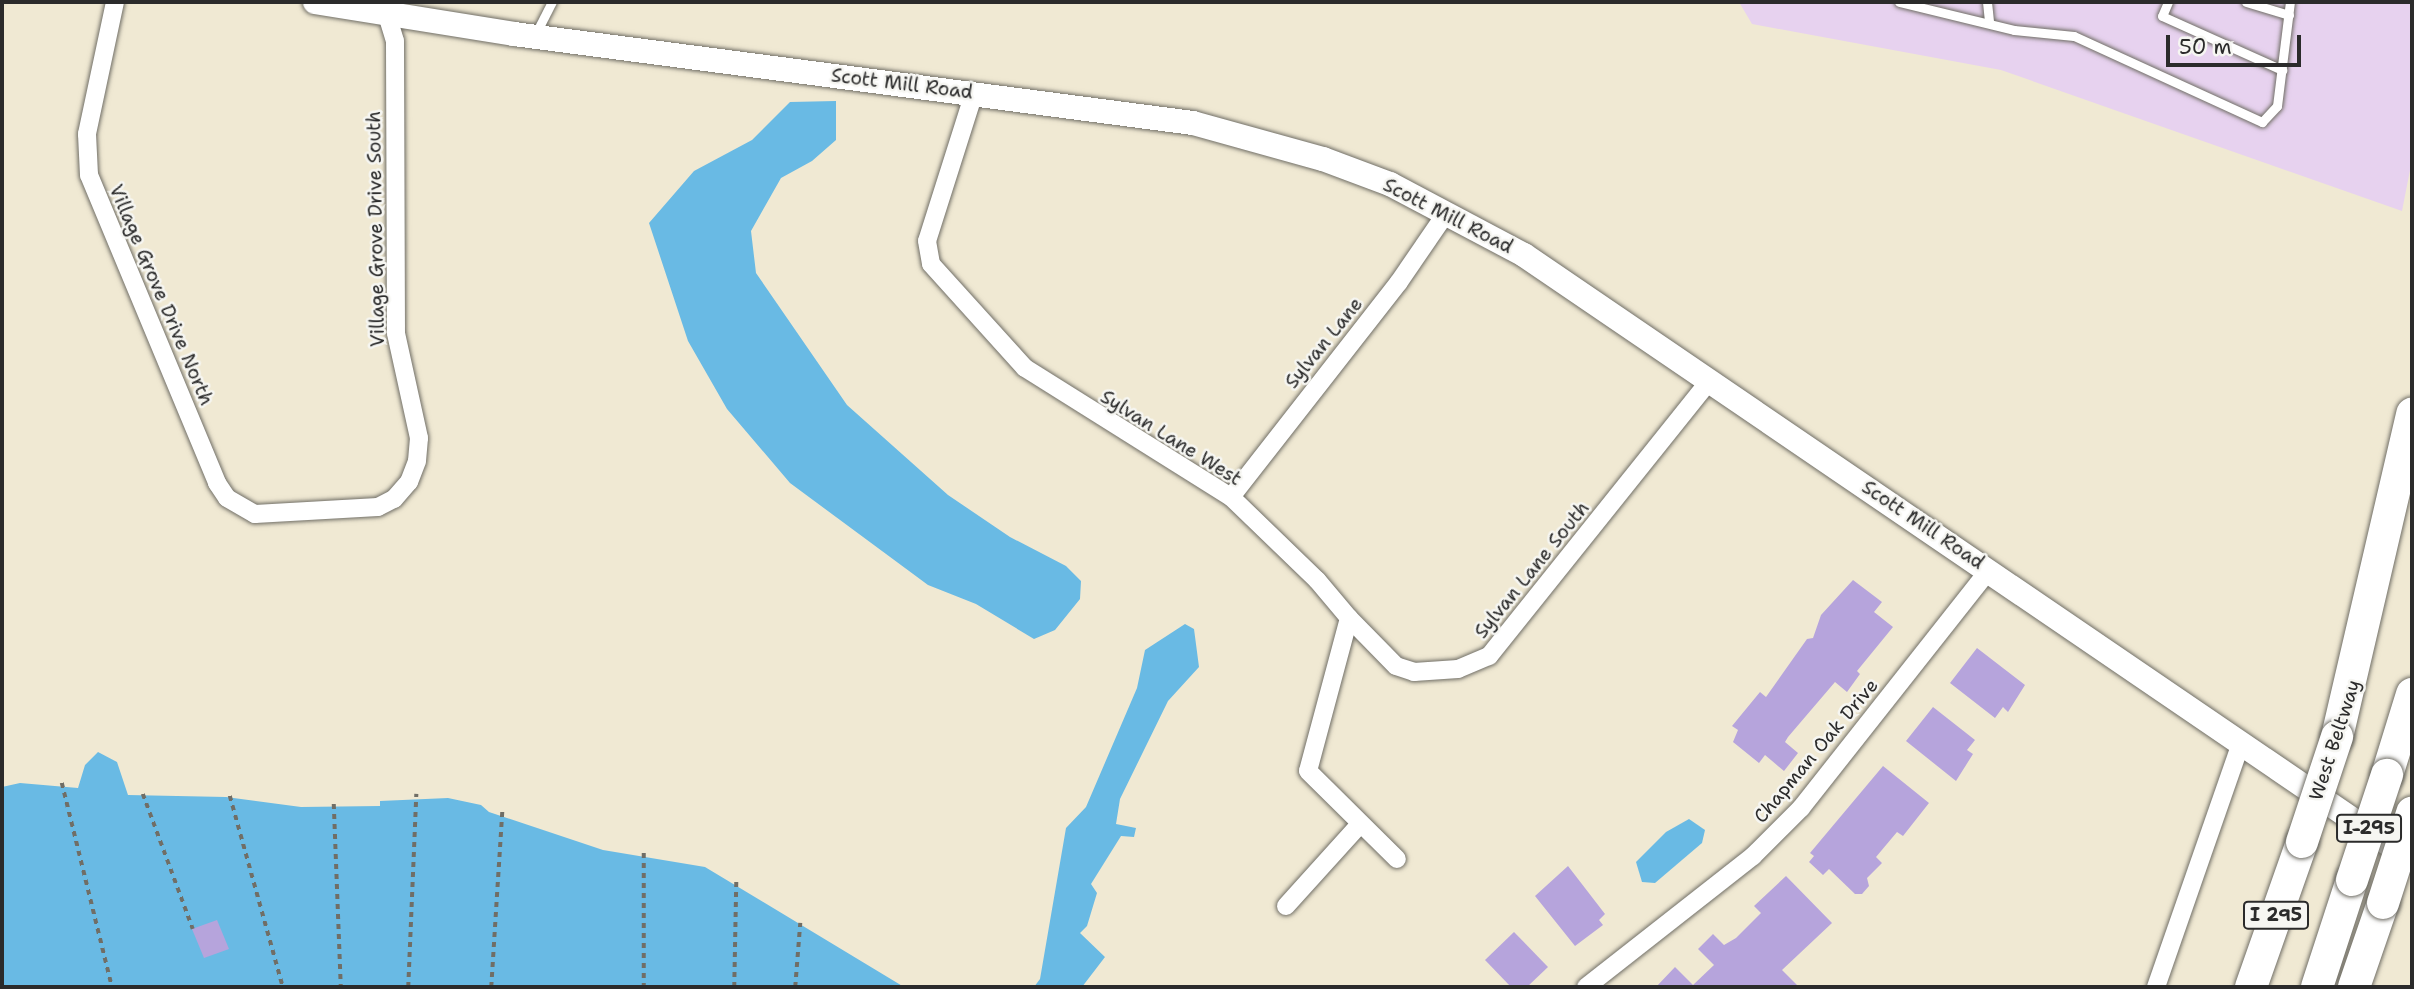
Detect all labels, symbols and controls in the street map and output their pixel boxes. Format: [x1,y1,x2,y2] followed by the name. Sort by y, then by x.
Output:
[2169,21,2304,65] scale bar
[2179,33,2232,61] text: 50 m
[830,64,974,104] street label: Scott Mill Road
[363,111,389,347] street label: Village Grove Drive South
[1379,173,1517,259] street label: Scott Mill Road
[104,181,218,409] street label: Village Grove Drive North
[1280,293,1368,393] street label: Sylvan Lane
[1096,385,1246,491] street label: Sylvan Lane West
[1858,476,1988,574] street label: Scott Mill Road
[1470,497,1594,643] street label: Sylvan Lane South
[1749,674,1883,828] street label: Chapman Oak Drive
[2305,677,2365,803] street label: West Beltway
[2336,814,2402,842] road number: I-295
[2243,900,2309,930] road number: I 295

